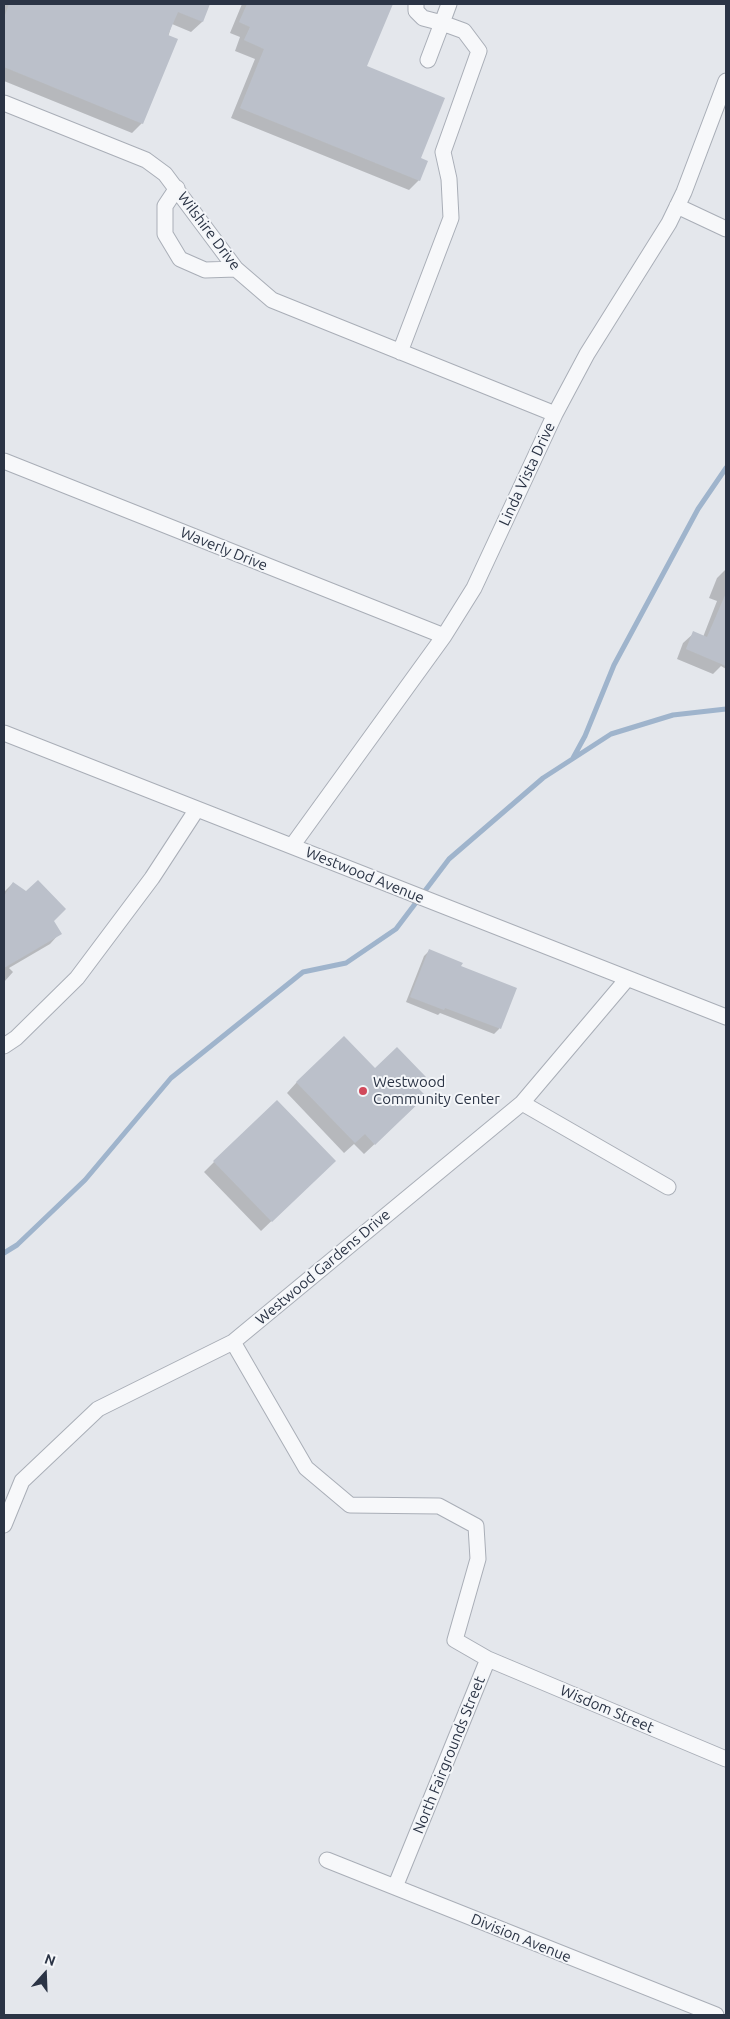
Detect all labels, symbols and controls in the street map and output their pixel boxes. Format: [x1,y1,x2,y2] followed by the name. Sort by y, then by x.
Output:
[174,188,244,274] street label: Wilshire Drive
[495,419,559,529] street label: Linda Vista Drive
[178,523,270,575] street label: Waverly Drive
[303,843,427,907] street label: Westwood Avenue
[373,1073,500,1108] place label: Westwood Community Center
[357,1085,369,1097] marker: Westwood Community Center
[252,1205,394,1329] street label: Westwood Gardens Drive
[409,1674,489,1836] street label: North Fairgrounds Street
[557,1681,657,1737] street label: Wisdom Street
[468,1910,574,1966] street label: Division Avenue
[20,1949,70,1999] north arrow
[42,1951,58,1969] text: N

